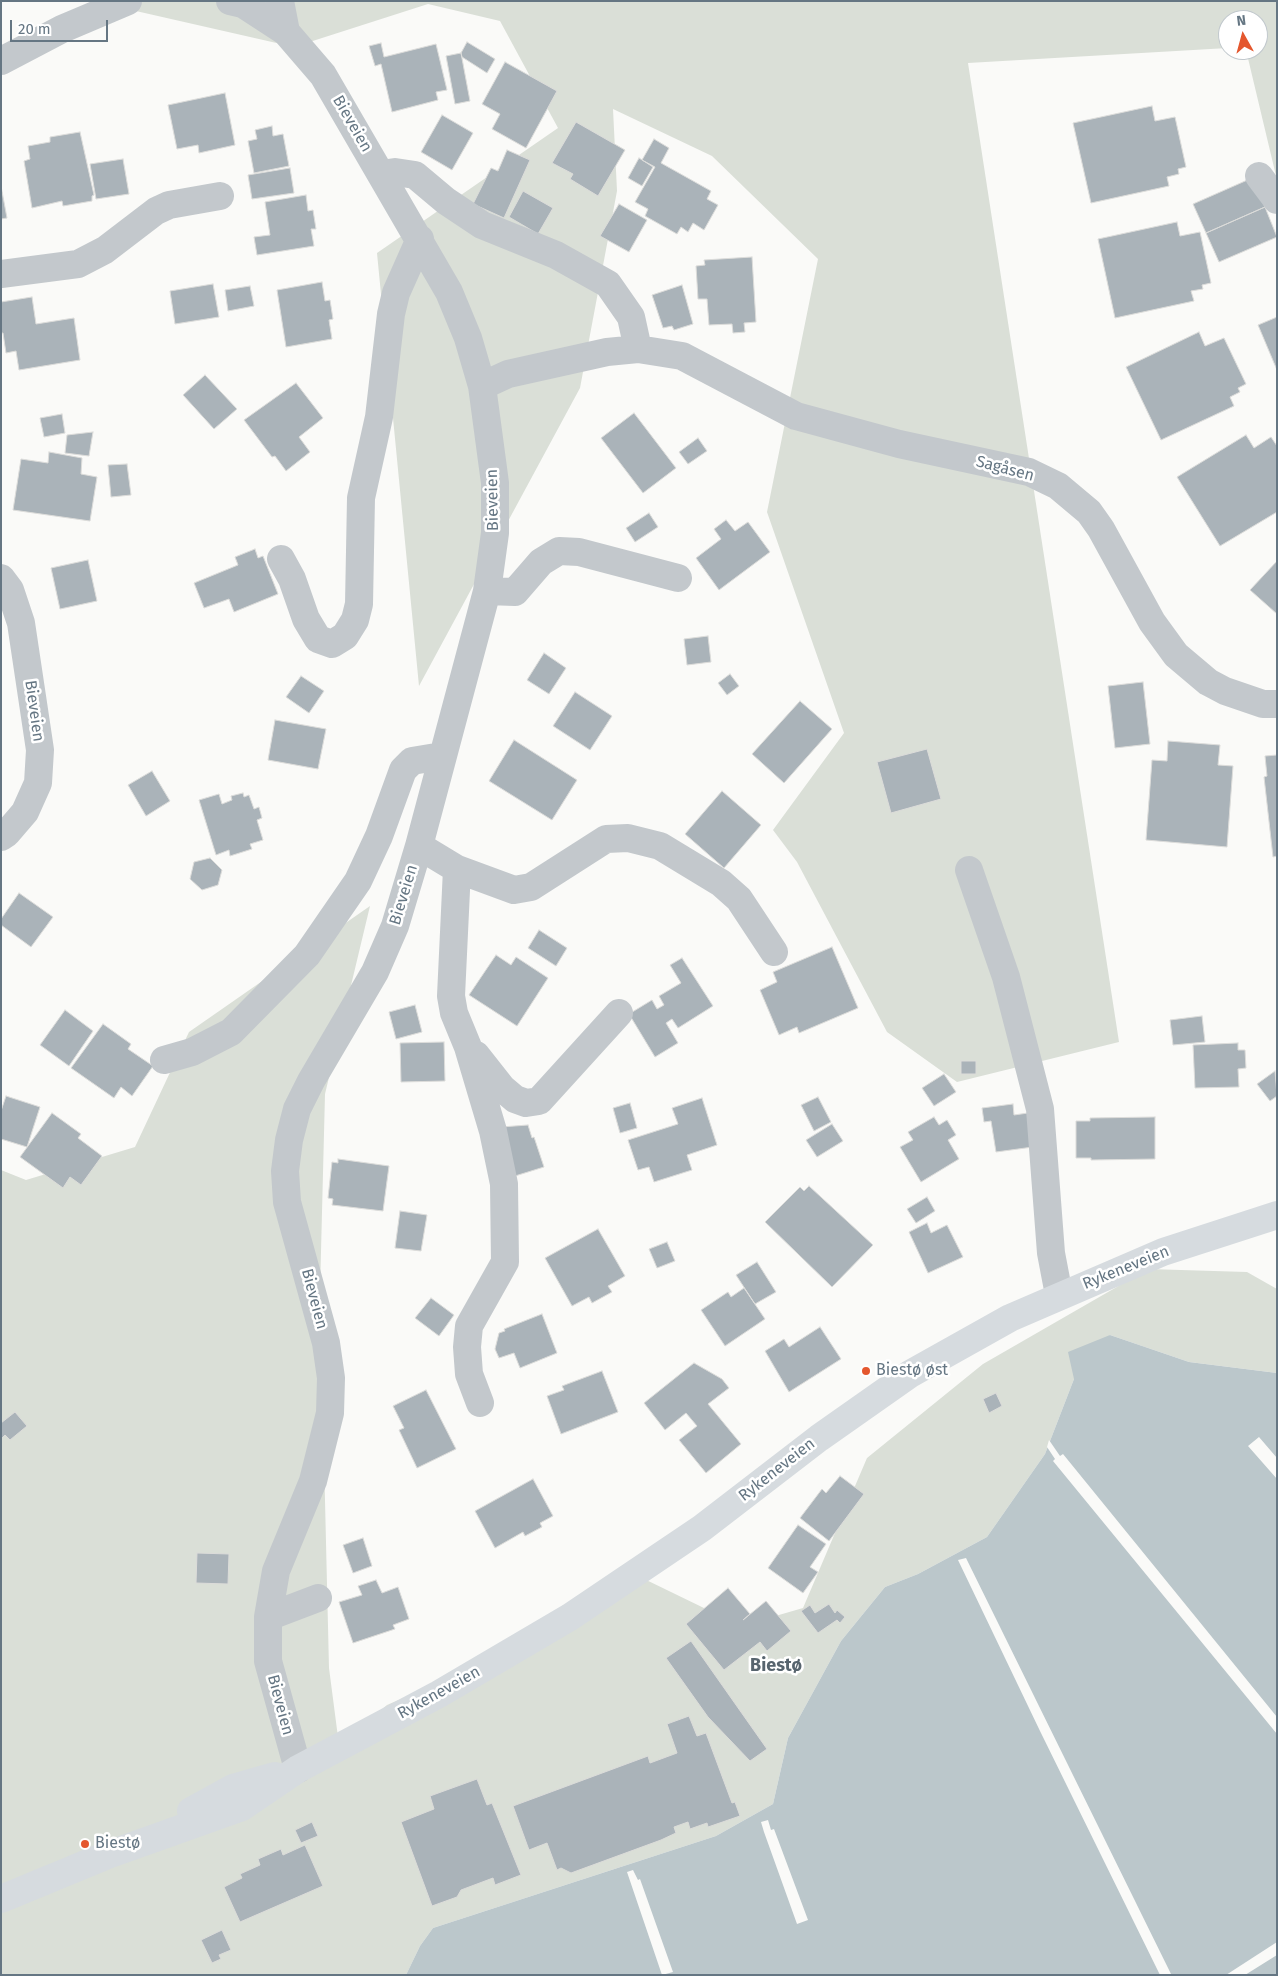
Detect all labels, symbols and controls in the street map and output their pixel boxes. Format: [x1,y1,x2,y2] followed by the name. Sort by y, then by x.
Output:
[12,10,110,42] scale bar
[1218,10,1268,60] north arrow
[1236,12,1247,30] text: N
[18,20,51,38] text: 20 m
[328,92,376,156] street label: Bieveien
[974,452,1036,486] street label: Sagåsen
[483,469,503,531] street label: Bieveien
[20,679,48,743] street label: Bieveien
[386,863,422,927] street label: Bieveien
[1080,1242,1172,1294] street label: Rykeneveien
[297,1267,331,1331] street label: Bieveien
[876,1361,948,1381] place label: Biestø øst
[860,1365,872,1377] marker: Biestø øst
[735,1434,819,1506] street label: Rykeneveien
[750,1655,802,1677] district label: Biestø
[394,1662,484,1724] street label: Rykeneveien
[263,1673,297,1737] street label: Bieveien
[95,1834,140,1854] place label: Biestø
[79,1838,91,1850] marker: Biestø

